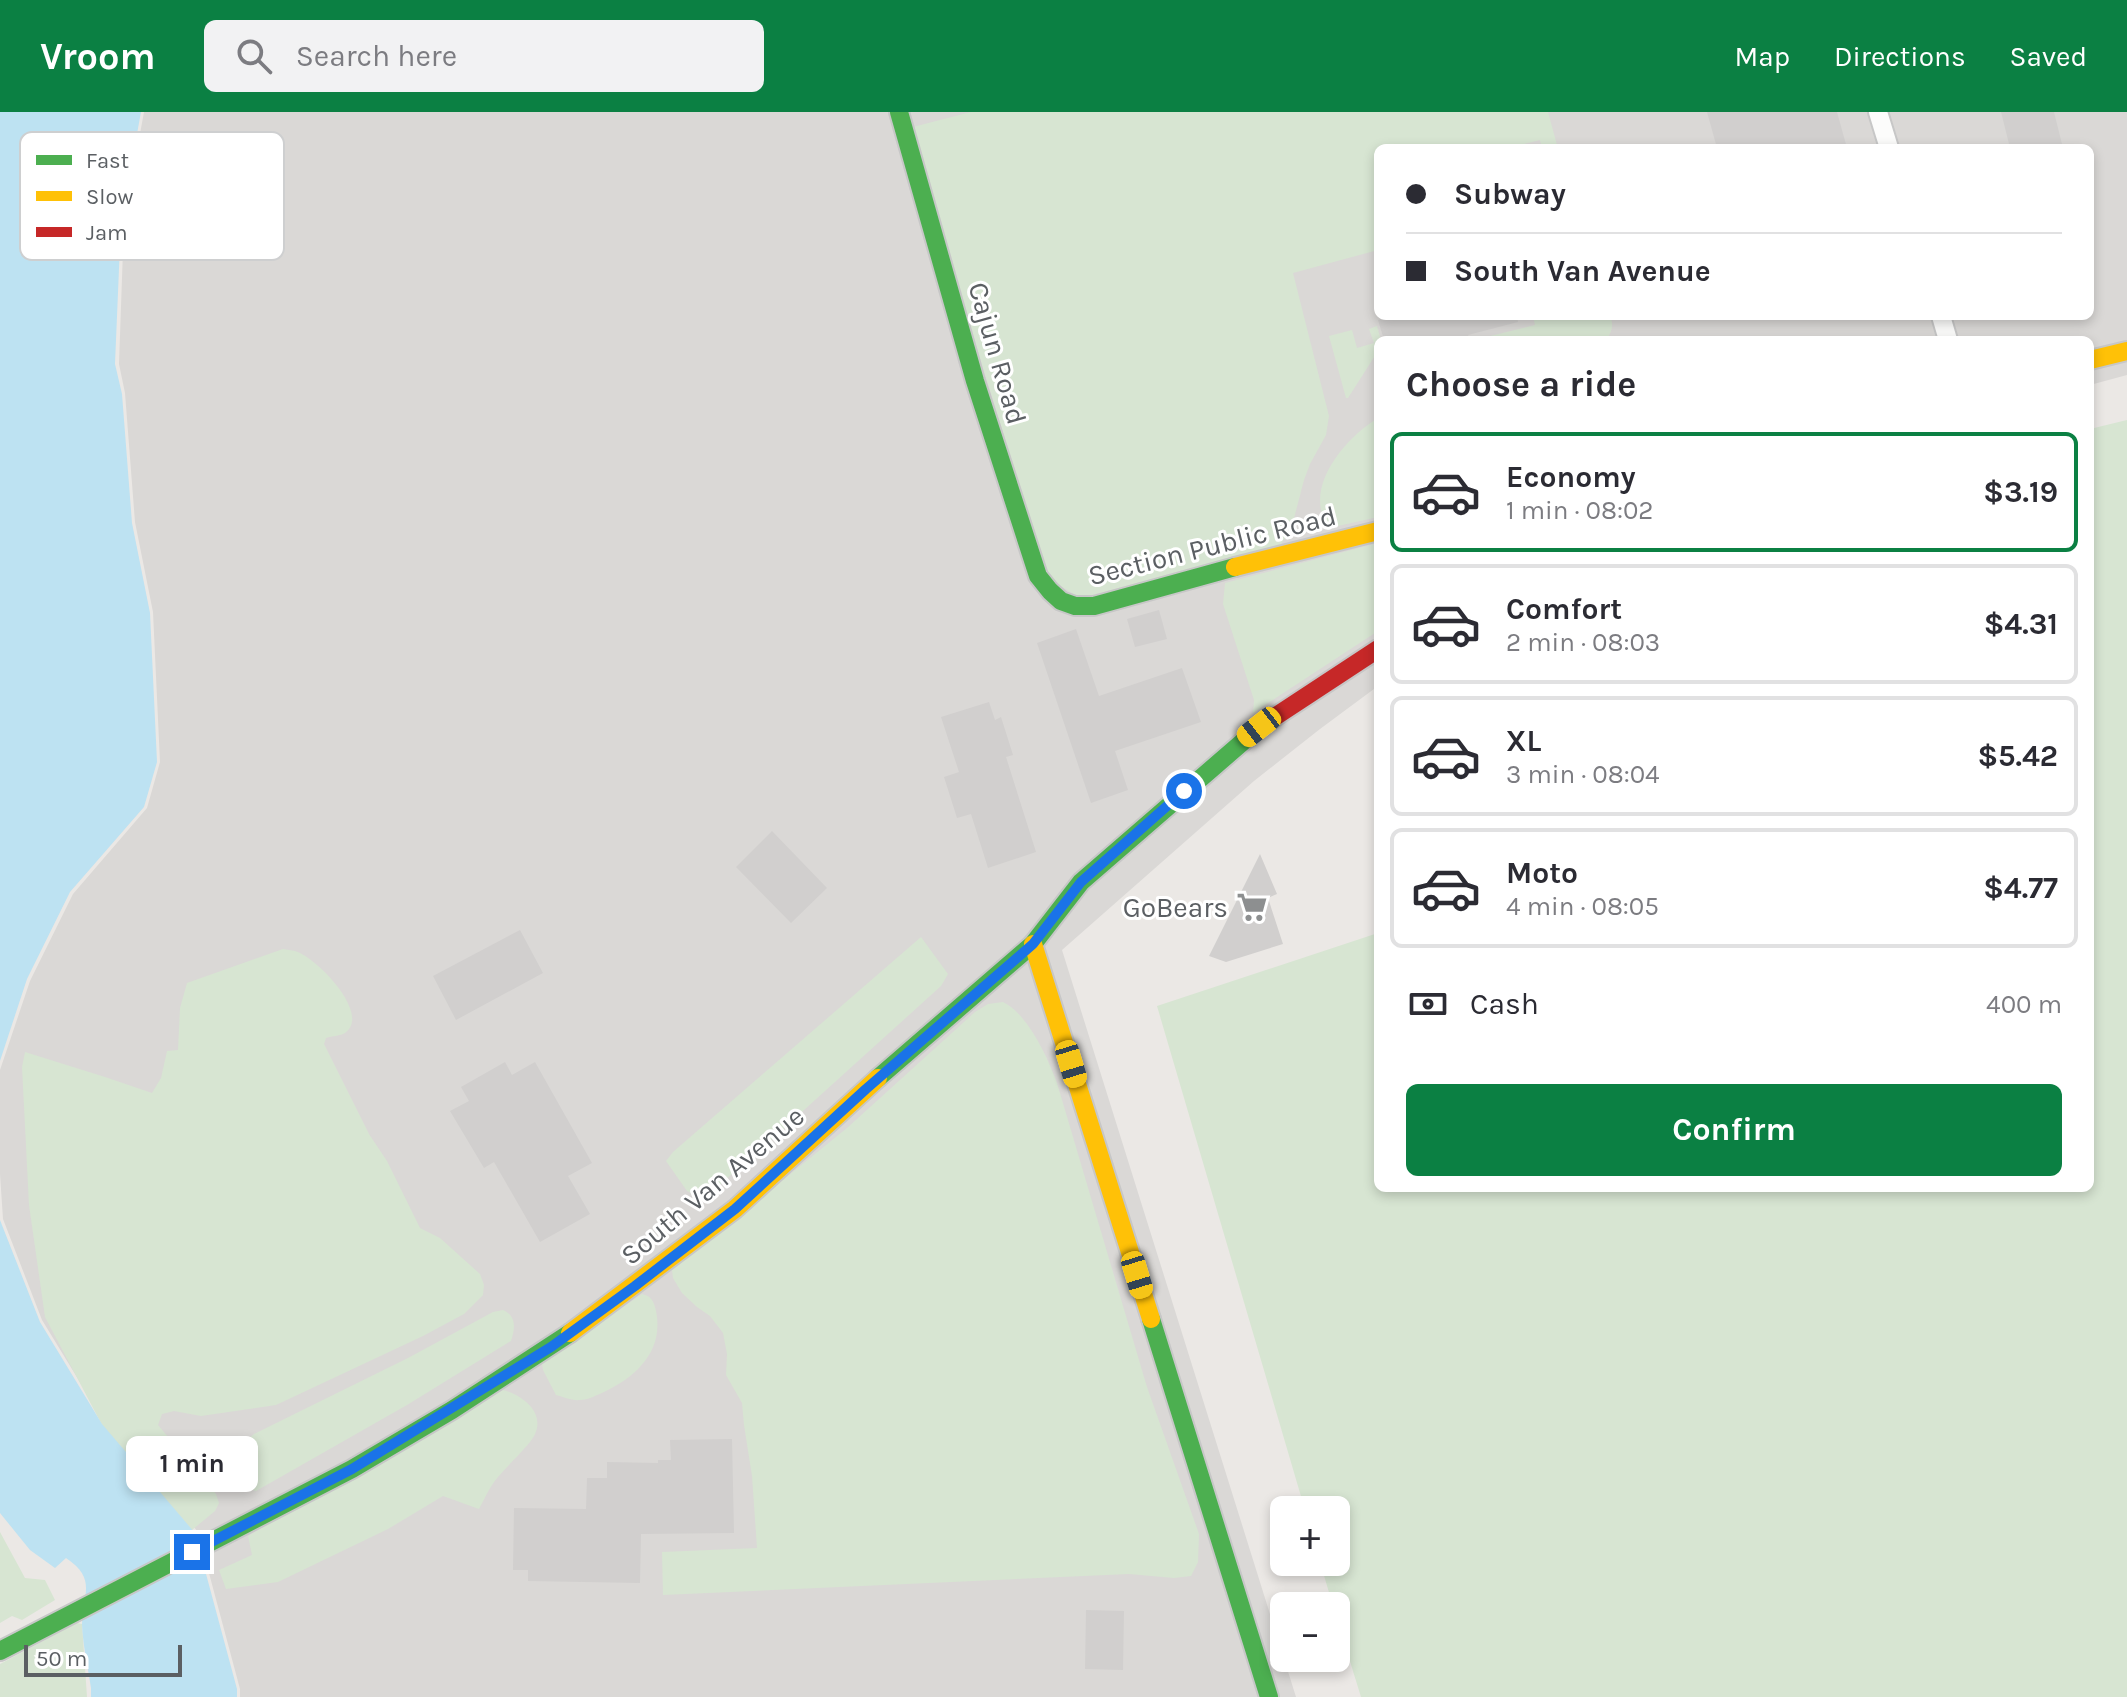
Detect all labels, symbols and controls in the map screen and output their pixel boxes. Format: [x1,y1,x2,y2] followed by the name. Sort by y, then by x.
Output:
[204,20,764,92] search box
[40,34,156,79] text: Vroom
[232,34,276,78] icon: search
[296,38,457,74] text: Search here
[1735,40,1790,73] text: Map
[1834,40,1966,73] text: Directions
[2010,40,2087,73] text: Saved
[20,132,284,260] legend
[86,148,129,174] text: Fast
[1454,176,1566,212] text: Subway
[86,184,133,210] text: Slow
[86,220,128,246] text: Jam
[1454,253,1711,289] text: South Van Avenue
[961,278,1034,428] street label: Cajun Road
[1406,363,1636,405] text: Choose a ride
[1410,456,1482,528] icon: car
[1506,459,1636,495] text: Economy
[1983,474,2058,510] text: $3.19
[1506,495,1653,526] text: 1 min · 08:02
[1085,499,1339,592] street label: Section Public Road
[1410,588,1482,660] icon: car
[1506,591,1622,627] text: Comfort
[1984,606,2058,642] text: $4.31
[1506,627,1660,658] text: 2 min · 08:03
[1233,703,1285,751] car
[1410,720,1482,792] icon: car
[1506,723,1541,759] text: XL
[1977,738,2058,774] text: $5.42
[1506,759,1660,790] text: 3 min · 08:04
[1166,773,1202,809] route start
[1410,852,1482,924] icon: car
[1506,855,1578,891] text: Moto
[1983,870,2058,906] text: $4.77
[1235,890,1269,924] supermarket icon: GoBears
[1123,891,1228,924] place label: GoBears
[1506,891,1659,922] text: 4 min · 08:05
[1406,982,1450,1026] icon: cash
[1470,986,1539,1022] text: Cash
[1986,989,2062,1020] text: 400 m
[1053,1038,1089,1090] car
[1406,1084,2062,1176] button: Confirm
[614,1099,811,1272] street label: South Van Avenue
[1119,1249,1155,1301] car
[126,1436,258,1492] callout: 1 min
[159,1448,225,1479] text: 1 min
[1270,1496,1350,1672] map controls
[1270,1496,1350,1576] button: +
[174,1534,210,1570] route end
[1270,1592,1350,1672] button: −
[24,1641,182,1677] scale bar
[36,1646,87,1672] text: 50 m

